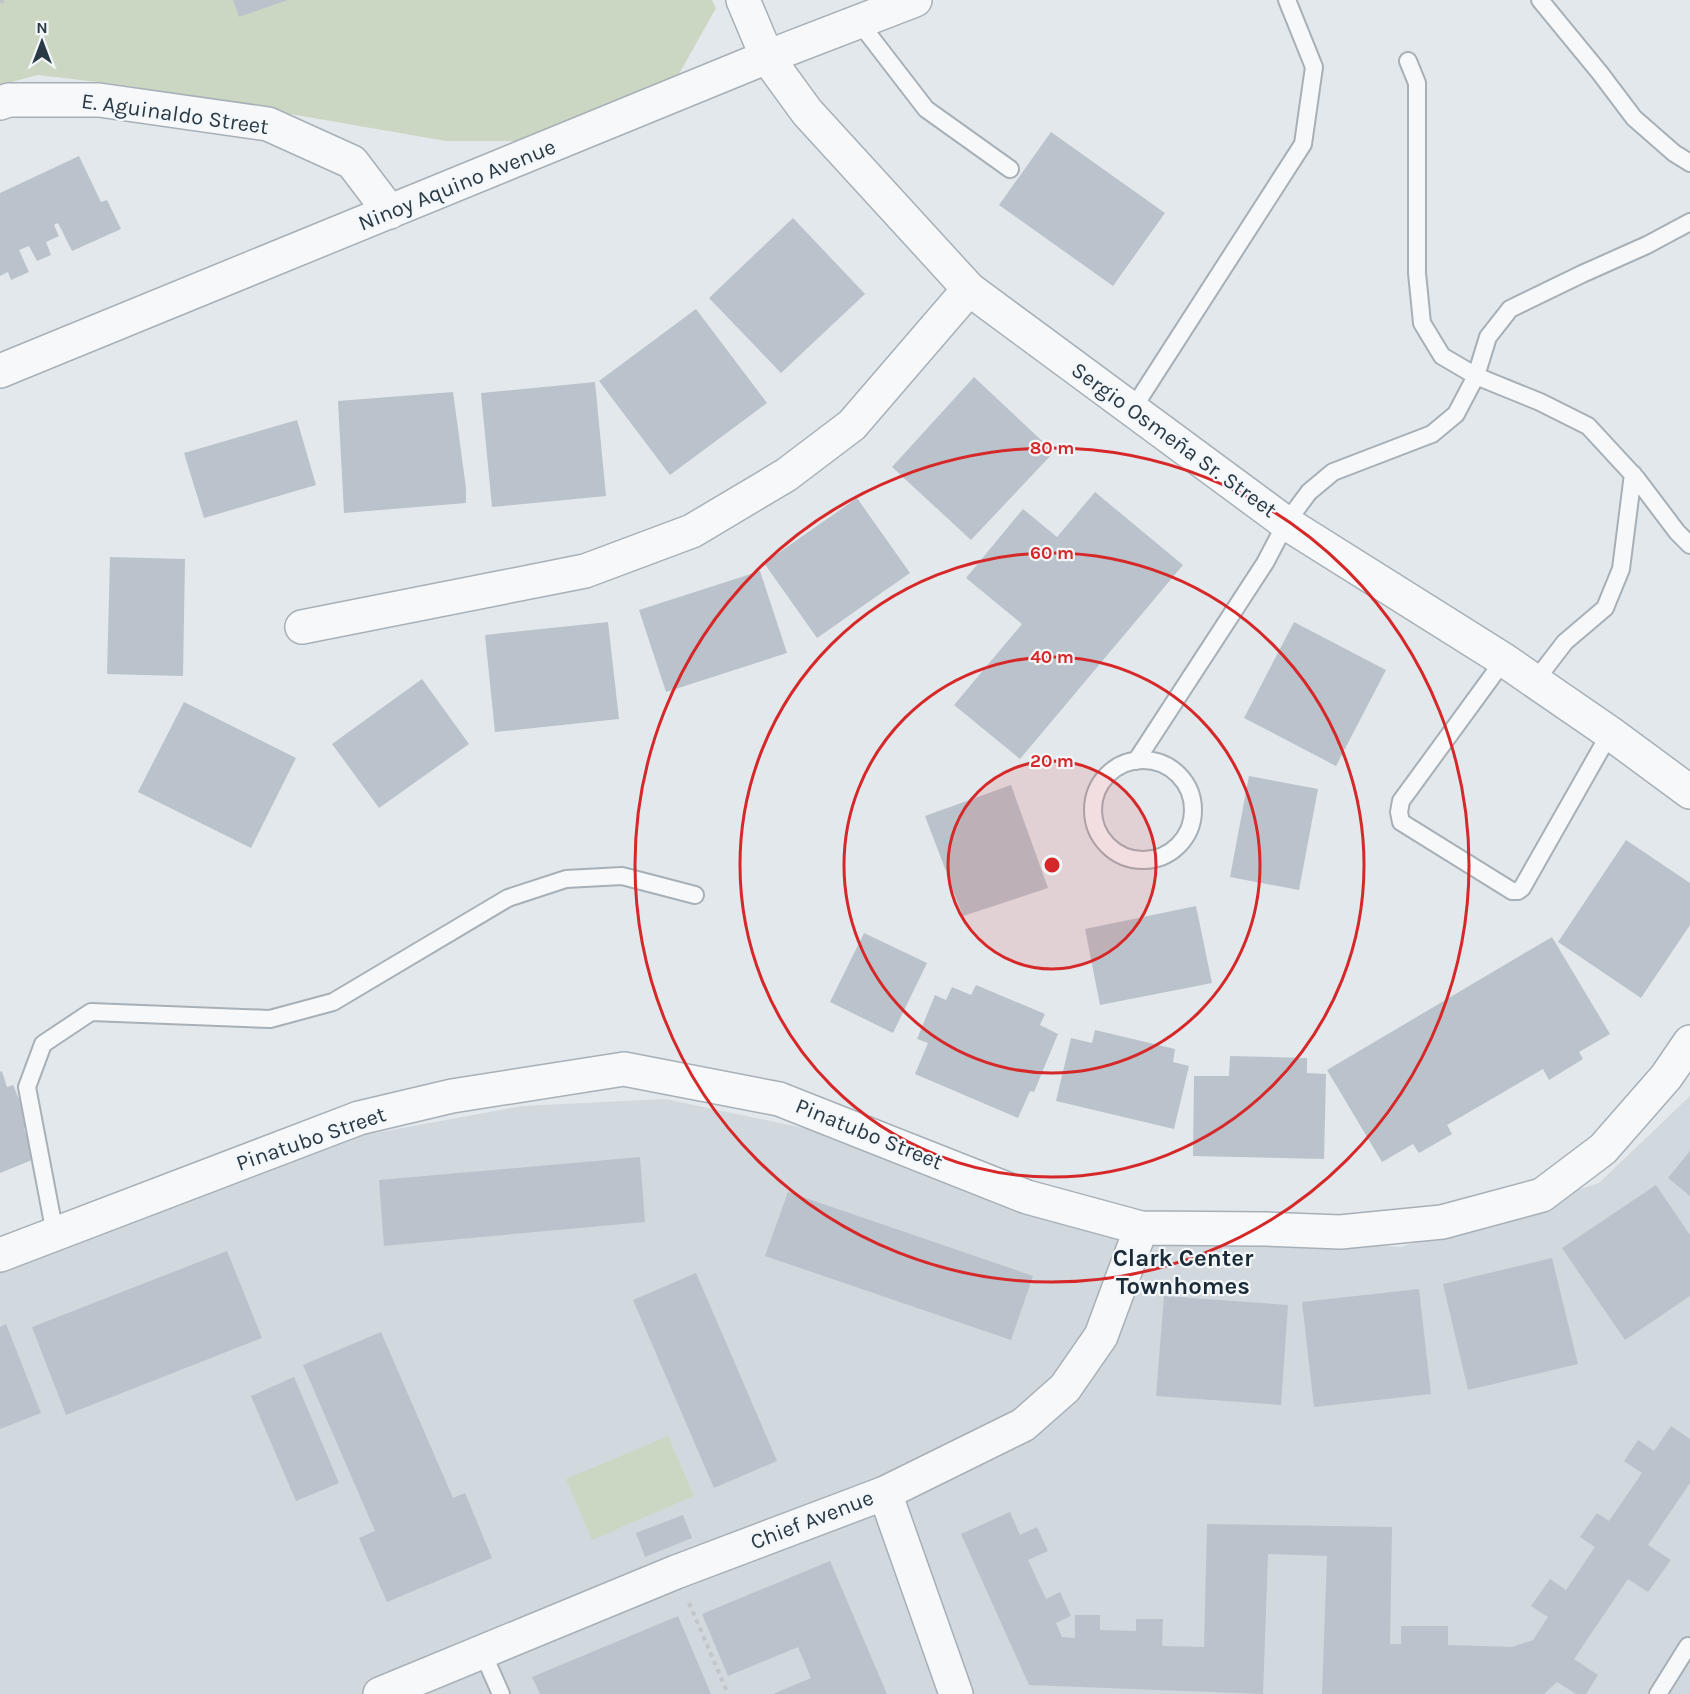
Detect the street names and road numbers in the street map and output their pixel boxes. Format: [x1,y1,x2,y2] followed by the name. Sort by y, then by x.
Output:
[80,88,270,140] street label: E. Aguinaldo Street
[354,133,560,237] street label: Ninoy Aquino Avenue
[1066,357,1282,523] street label: Sergio Osmeña Sr. Street
[792,1093,946,1175] street label: Pinatubo Street
[233,1101,389,1177] street label: Pinatubo Street
[747,1485,877,1555] street label: Chief Avenue

